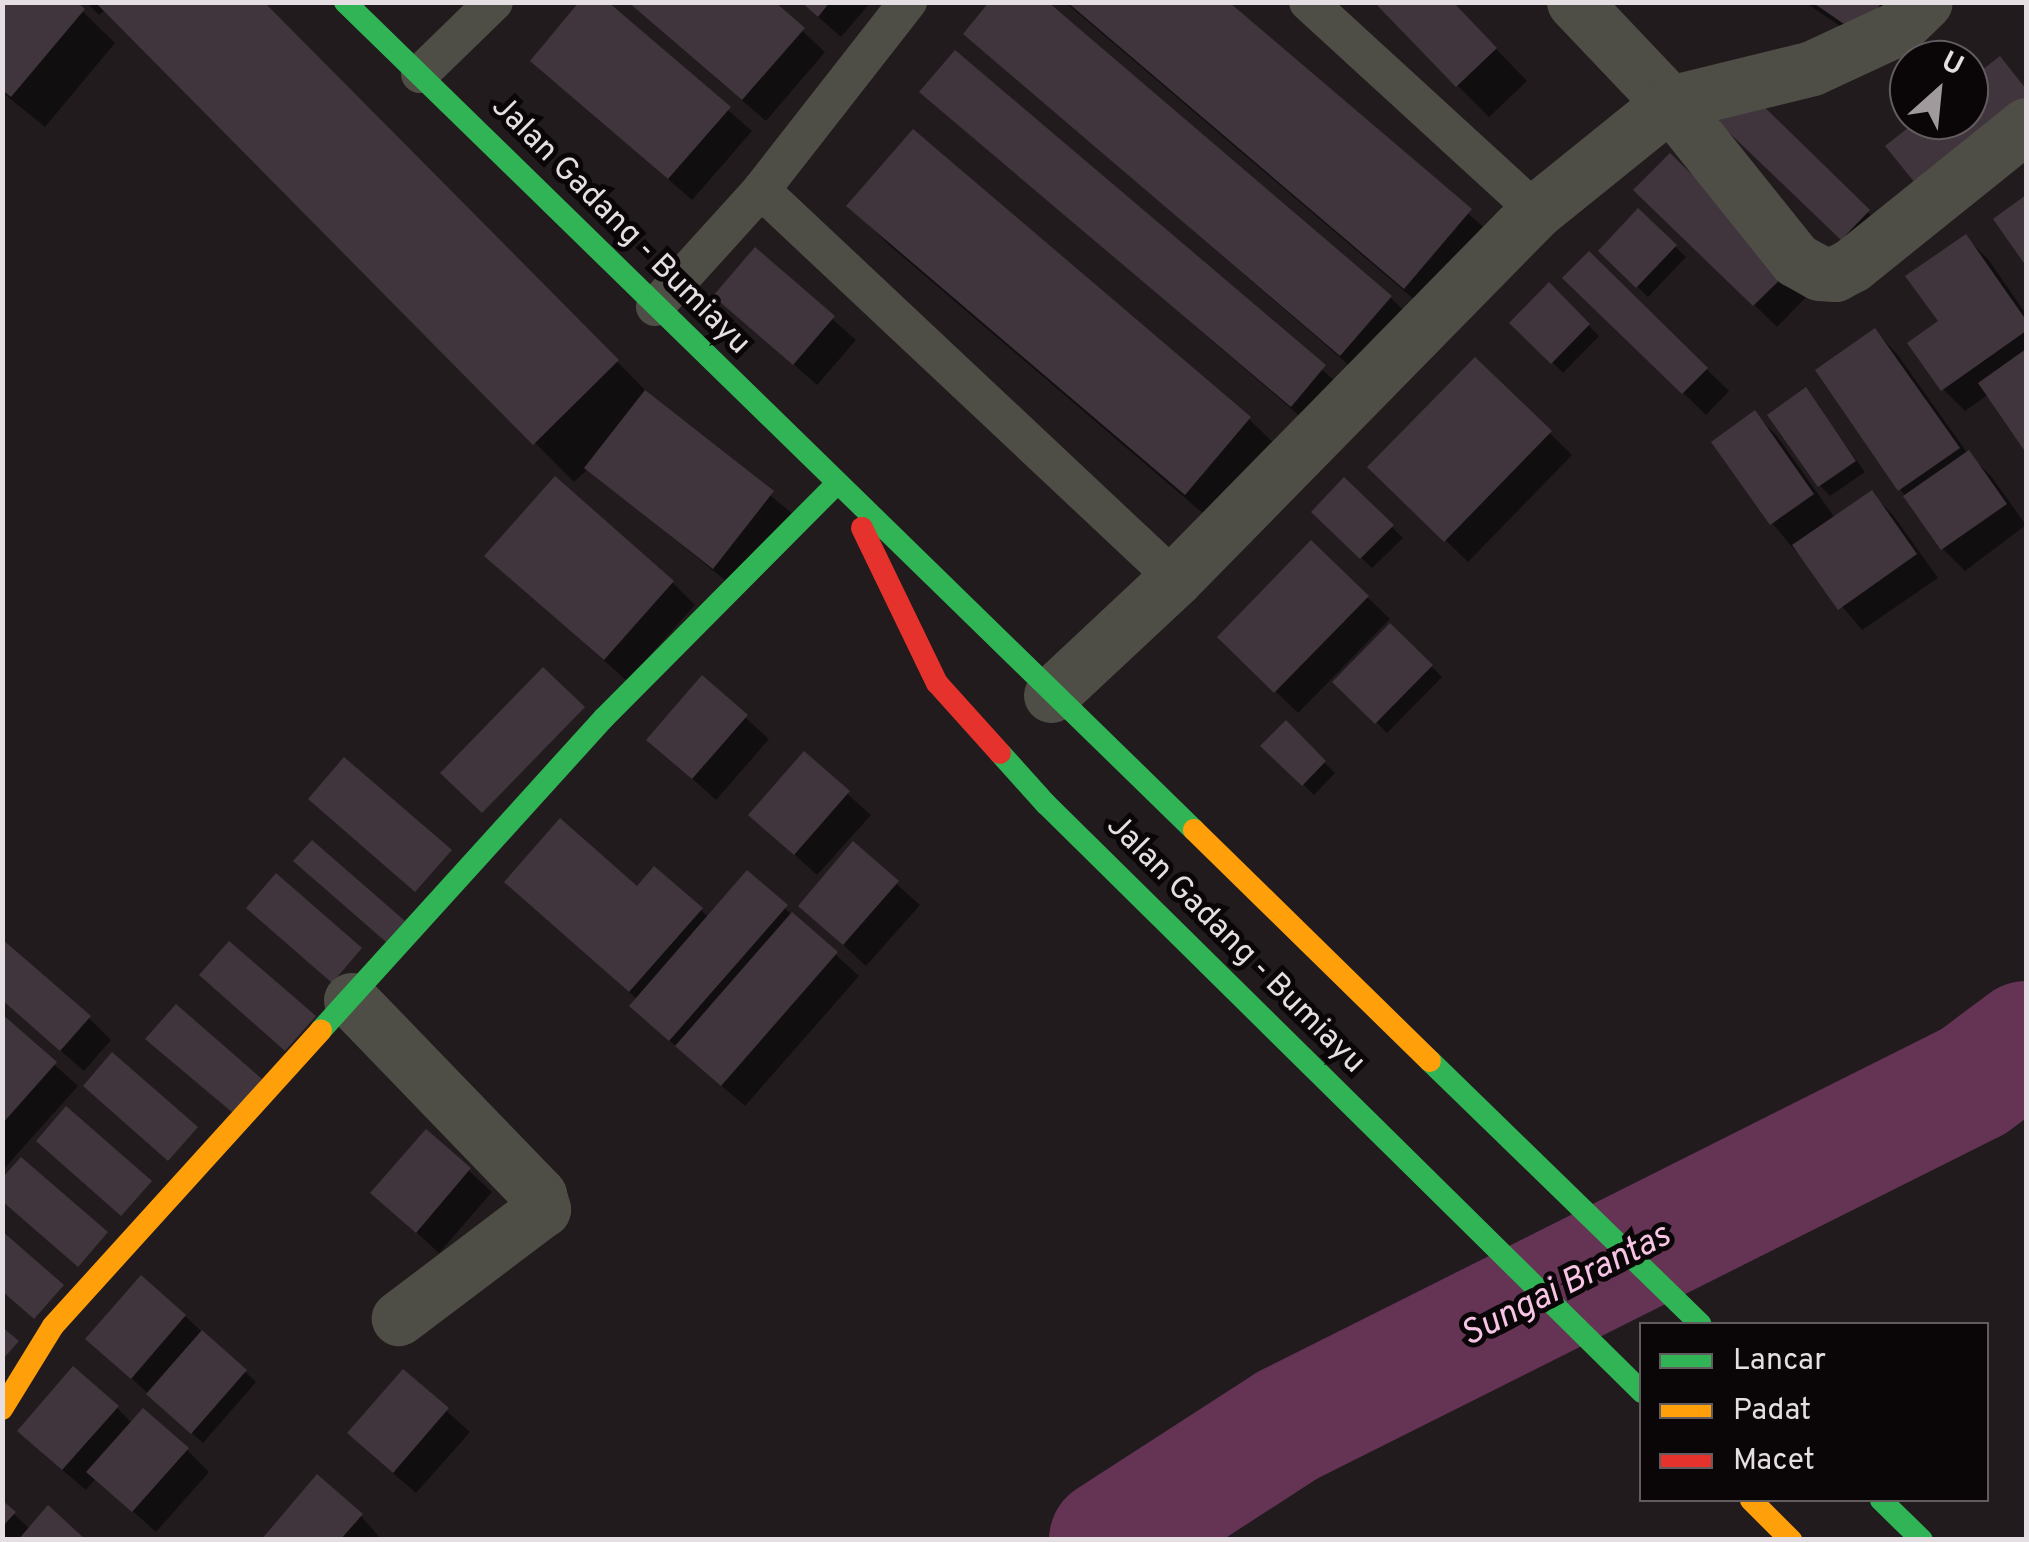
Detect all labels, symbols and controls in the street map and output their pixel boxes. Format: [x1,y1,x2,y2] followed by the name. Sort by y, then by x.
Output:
[1889,40,1989,140] north arrow
[1935,44,1969,86] text: U
[482,88,758,364] street label: Jalan Gadang - Bumiayu
[1097,807,1373,1083] street label: Jalan Gadang - Bumiayu
[1454,1215,1678,1357] water label: Sungai Brantas
[1639,1322,1989,1502] legend
[1733,1343,1826,1380] text: Lancar
[1733,1393,1811,1430] text: Padat
[1733,1443,1815,1480] text: Macet

